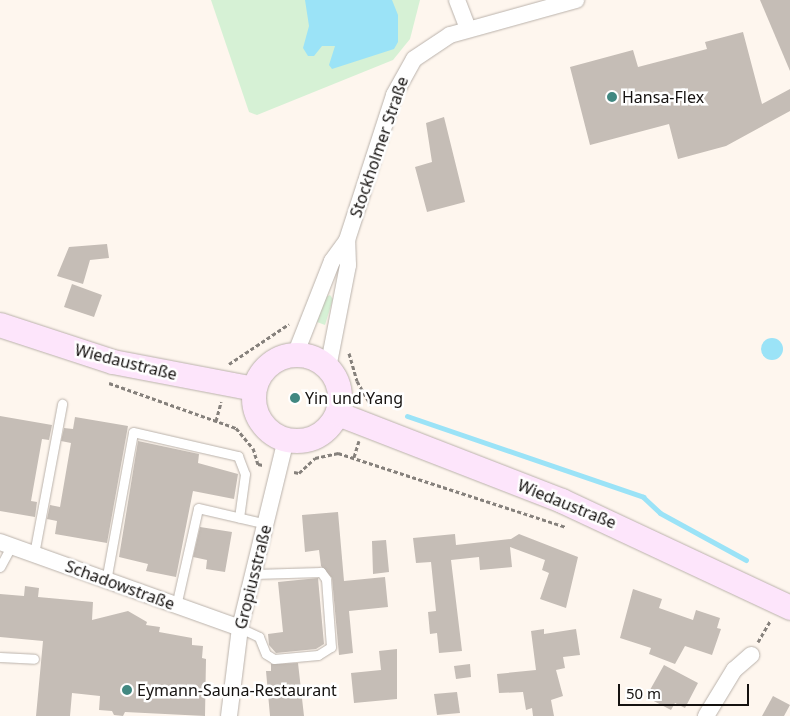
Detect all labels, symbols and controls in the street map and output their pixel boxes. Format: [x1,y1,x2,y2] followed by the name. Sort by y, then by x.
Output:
[346,74,412,220] street label: Stockholmer Straße
[622,87,704,107] place label: Hansa-Flex
[606,91,618,103] marker: Hansa-Flex
[73,340,179,384] street label: Wiedaustraße
[305,388,403,408] place label: Yin und Yang
[289,392,301,404] marker: Yin und Yang
[515,476,619,532] street label: Wiedaustraße
[231,523,275,631] street label: Gropiusstraße
[63,556,177,614] street label: Schadowstraße
[620,674,751,706] scale bar
[137,680,337,700] place label: Eymann-Sauna-Restaurant
[626,683,661,703] text: 50 m
[121,684,133,696] marker: Eymann-Sauna-Restaurant

